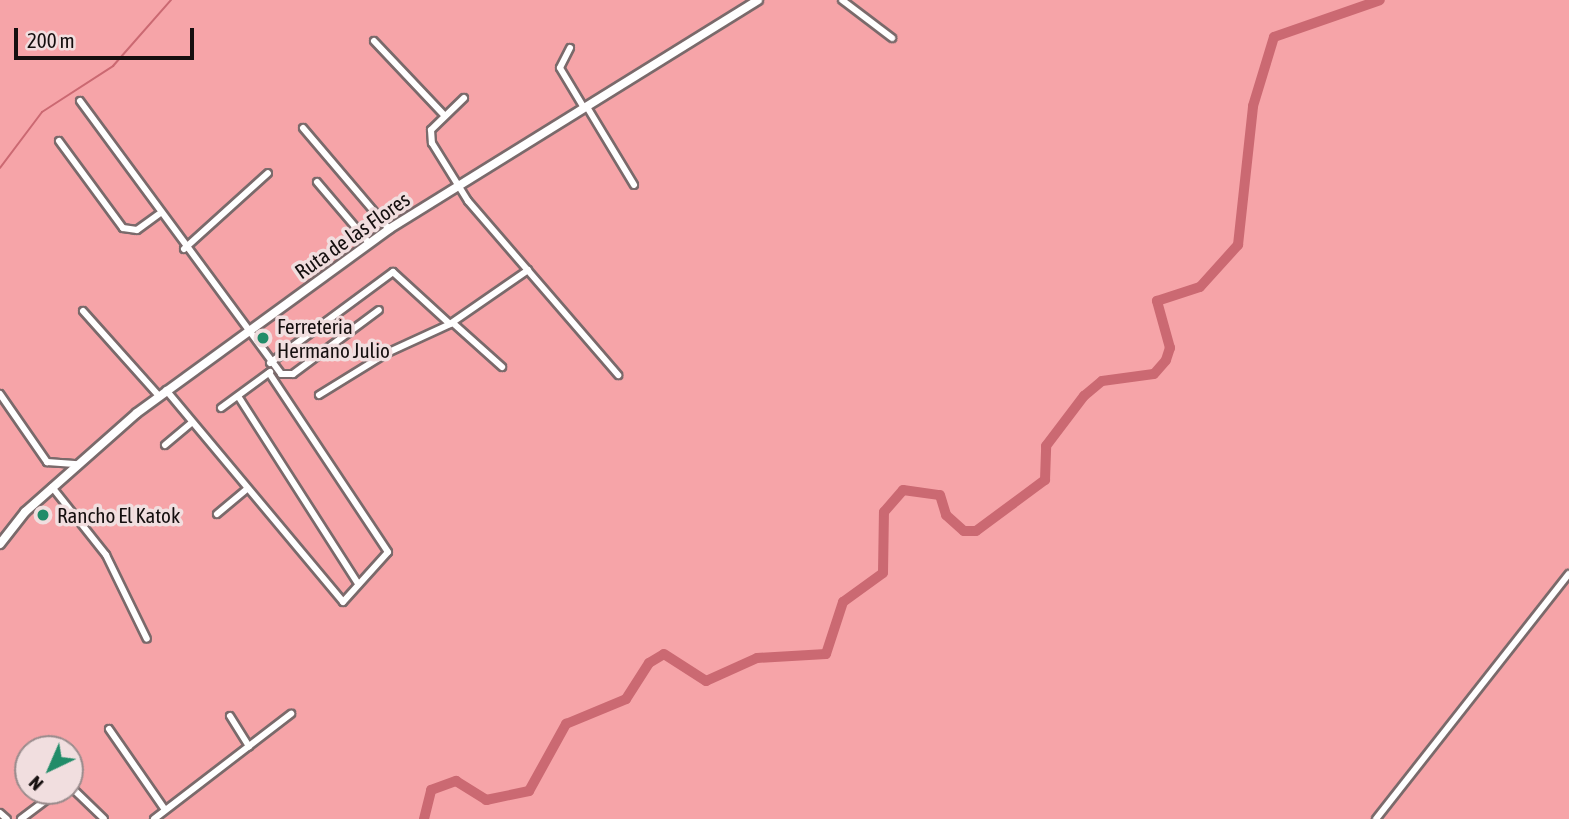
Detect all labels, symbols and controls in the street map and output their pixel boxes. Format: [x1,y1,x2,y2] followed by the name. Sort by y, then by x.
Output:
[18,14,198,58] scale bar
[27,28,75,52] text: 200 m
[290,186,414,284] street label: Ruta de las Flores
[277,313,390,363] place label: Ferreteria Hermano Julio
[255,330,271,346] marker: Ferreteria Hermano Julio
[57,502,180,528] place label: Rancho El Katok
[35,507,51,523] marker: Rancho El Katok
[14,735,84,805] north arrow
[24,772,47,795] text: N

